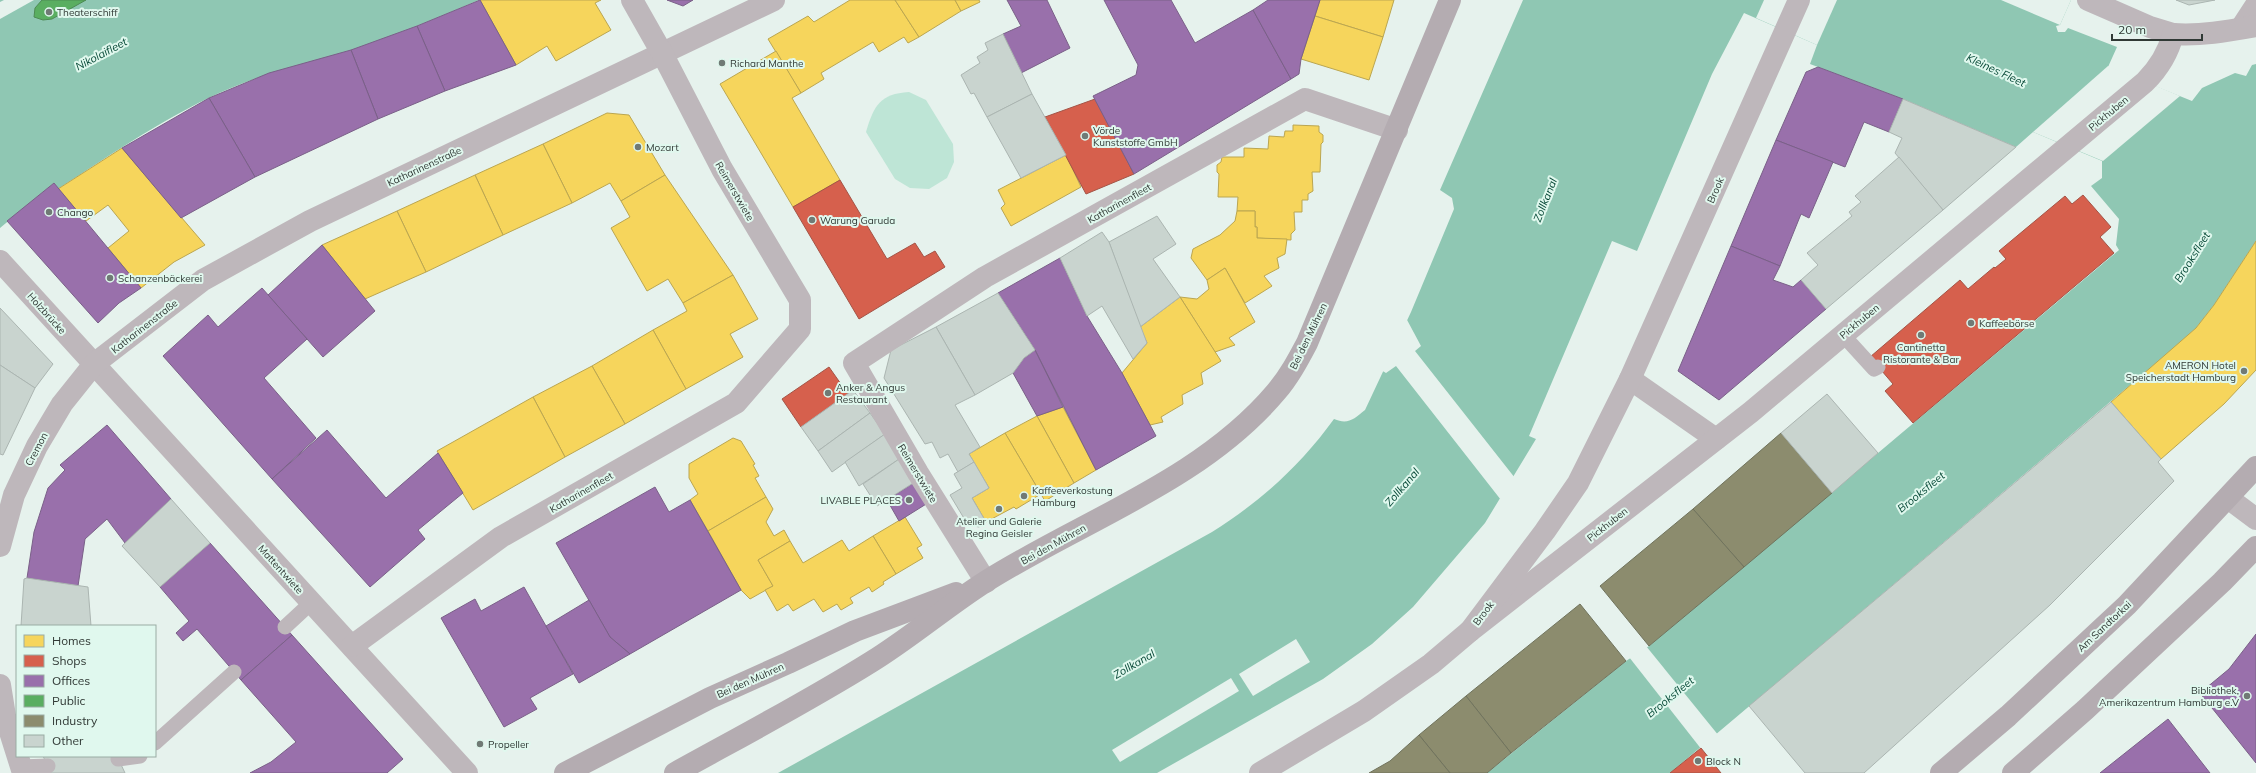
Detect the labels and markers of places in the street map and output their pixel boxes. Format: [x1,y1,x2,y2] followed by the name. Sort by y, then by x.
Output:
[57,6,118,19] place label: Theaterschiff
[44,7,54,17] marker: Theaterschiff
[730,57,804,70] place label: Richard Manthe
[717,58,727,68] marker: Richard Manthe
[1093,124,1178,149] place label: Vörde Kunststoffe GmbH
[1080,131,1090,141] marker: Vörde Kunststoffe GmbH
[646,141,679,154] place label: Mozart
[633,142,643,152] marker: Mozart
[57,206,94,219] place label: Chango
[44,207,54,217] marker: Chango
[820,214,895,227] place label: Warung Garuda
[807,215,817,225] marker: Warung Garuda
[118,272,202,285] place label: Schanzenbäckerei
[105,273,115,283] marker: Schanzenbäckerei
[1979,317,2034,330] place label: Kaffeebörse
[1966,318,1976,328] marker: Kaffeebörse
[1916,330,1926,340] marker: Cantinetta Ristorante & Bar
[1883,341,1959,366] place label: Cantinetta Ristorante & Bar
[2126,359,2236,384] place label: AMERON Hotel Speicherstadt Hamburg
[2239,366,2249,376] marker: AMERON Hotel Speicherstadt Hamburg
[836,381,905,406] place label: Anker & Angus Restaurant
[823,388,833,398] marker: Anker & Angus Restaurant
[1032,484,1113,509] place label: Kaffeeverkostung Hamburg
[1019,491,1029,501] marker: Kaffeeverkostung Hamburg
[821,494,901,507] place label: LIVABLE PLACES
[904,495,914,505] marker: LIVABLE PLACES
[994,504,1004,514] marker: Atelier und Galerie Regina Geisler
[956,515,1042,540] place label: Atelier und Galerie Regina Geisler
[2099,684,2239,709] place label: Bibliothek, Amerikazentrum Hamburg e.V
[2242,691,2252,701] marker: Bibliothek, Amerikazentrum Hamburg e.V
[488,738,529,751] place label: Propeller
[475,739,485,749] marker: Propeller
[1706,755,1741,768] place label: Block N
[1693,756,1703,766] marker: Block N

